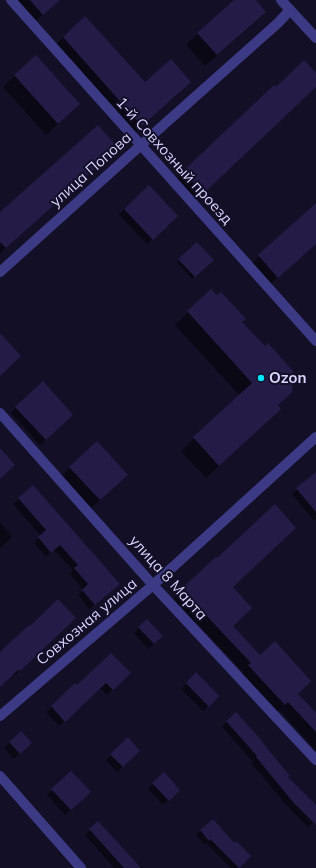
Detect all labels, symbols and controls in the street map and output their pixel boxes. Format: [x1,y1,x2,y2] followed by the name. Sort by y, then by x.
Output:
[112,94,236,228] street label: 1-й Совхозный проезд
[47,129,135,211] street label: улица Попова
[269,369,306,387] place label: Ozon
[256,373,266,383] marker: Ozon
[125,532,211,624] street label: улица 8 Марта
[33,575,141,669] street label: Совхозная улица

